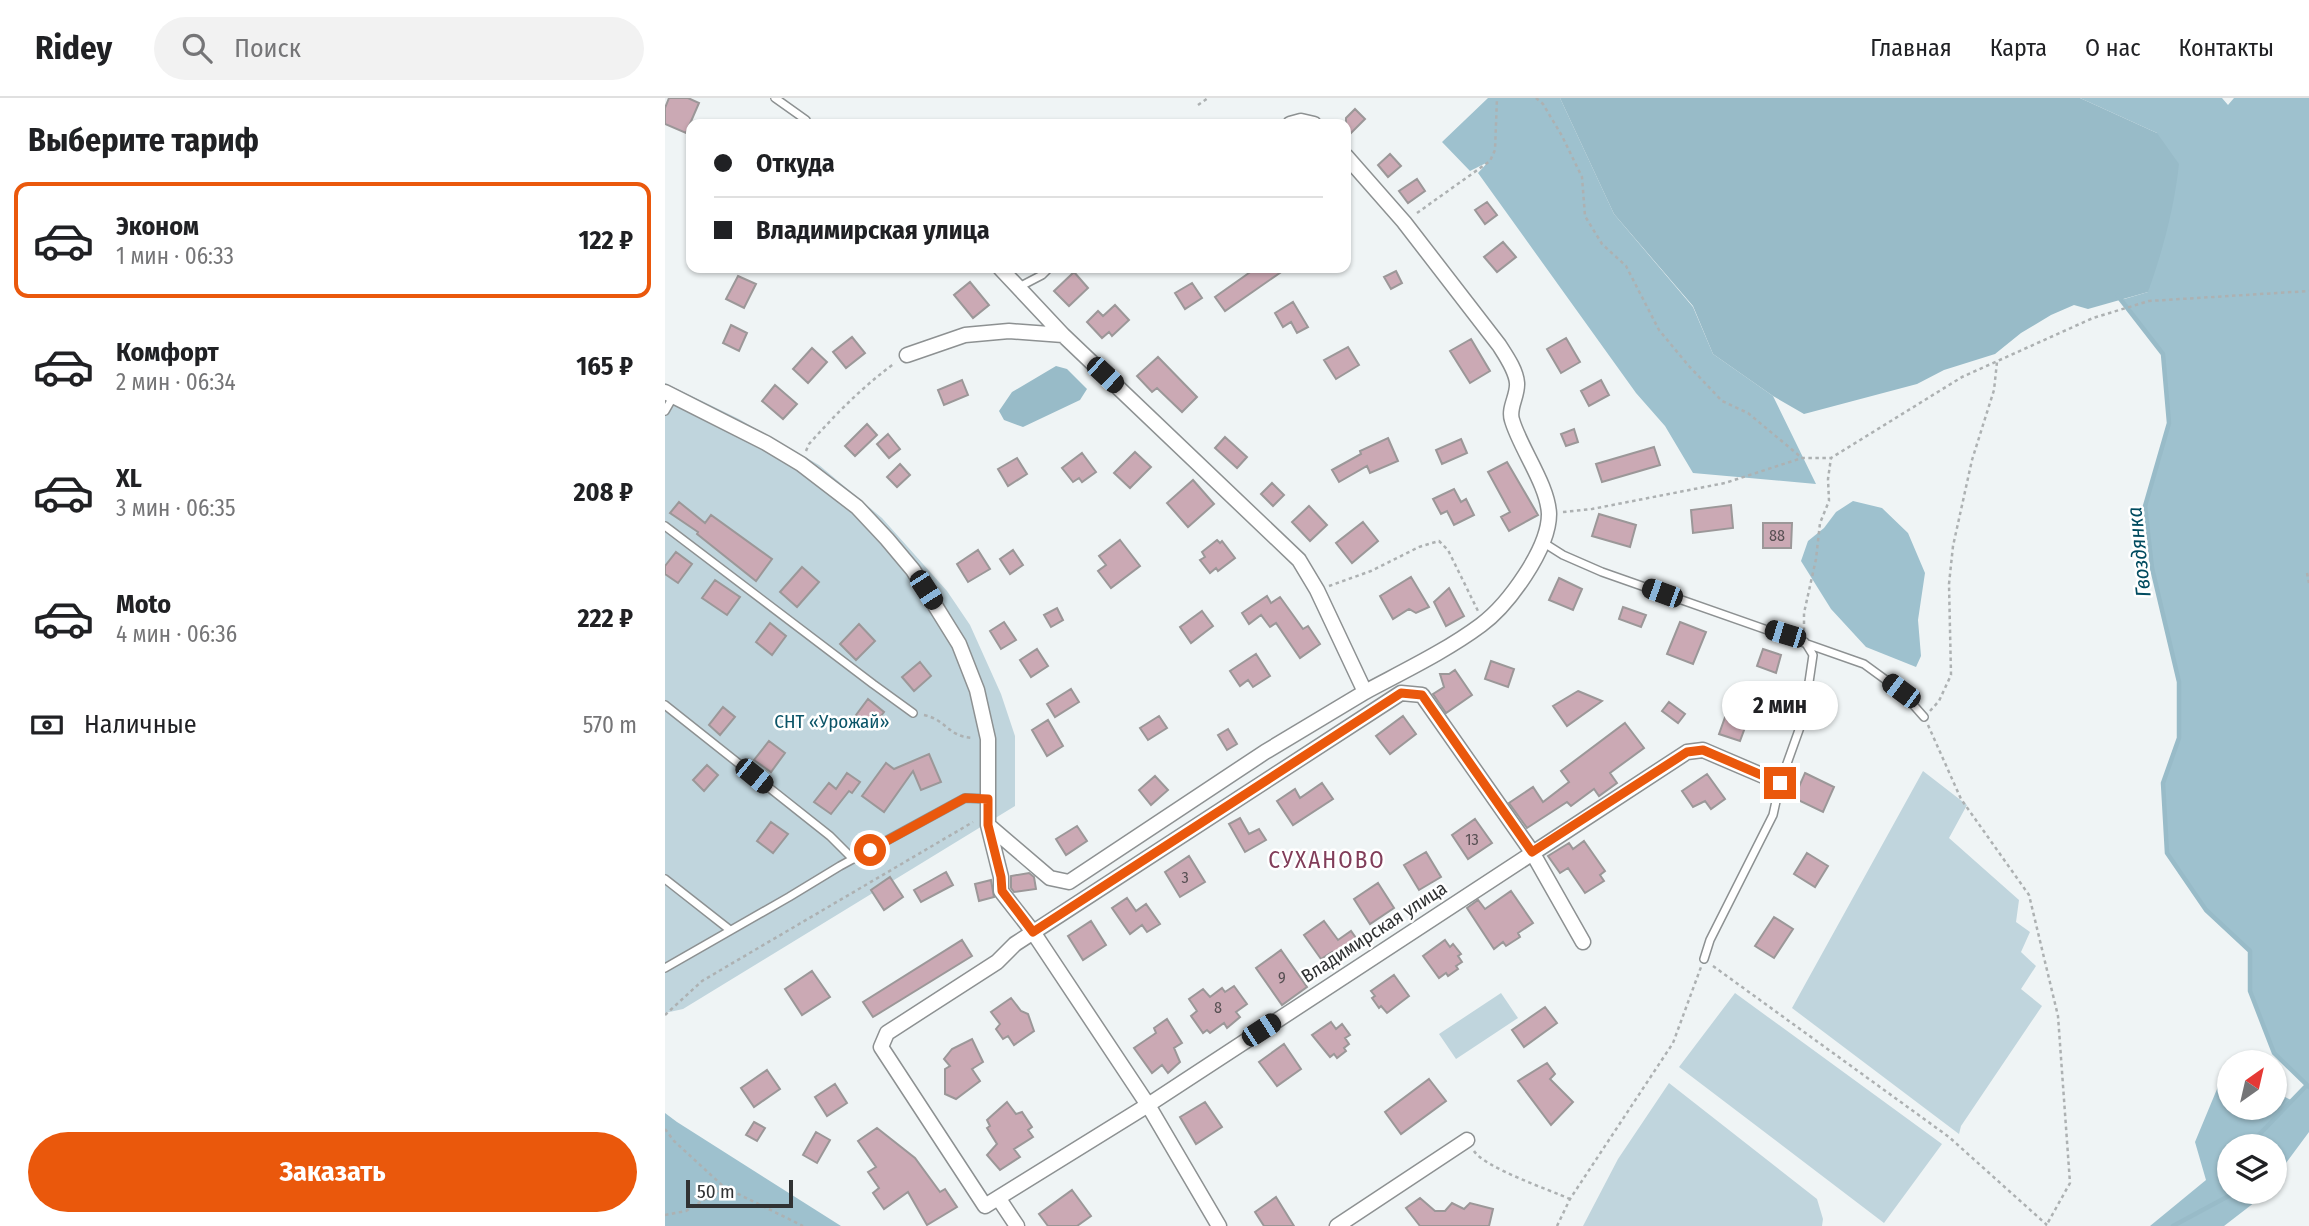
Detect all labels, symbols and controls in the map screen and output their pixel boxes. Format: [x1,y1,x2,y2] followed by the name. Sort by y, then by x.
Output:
[154,17,644,80] search box
[35,28,112,68] text: Ridey
[178,29,216,67] icon: search
[234,33,301,64] text: Поиск
[1870,34,1952,62] text: Главная
[1990,34,2047,62] text: Карта
[2085,34,2140,62] text: О нас
[2178,34,2274,62] text: Контакты
[28,121,259,159] text: Выберите тариф
[756,148,835,179] text: Откуда
[32,209,95,272] icon: car
[116,211,199,242] text: Эконом
[756,215,990,246] text: Владимирская улица
[578,225,633,256] text: 122 ₽
[116,242,234,270] text: 1 мин · 06:33
[32,335,95,398] icon: car
[116,337,219,368] text: Комфорт
[576,351,633,382] text: 165 ₽
[1083,353,1128,397] car
[116,368,236,396] text: 2 мин · 06:34
[32,461,95,524] icon: car
[116,463,142,494] text: XL
[574,477,633,508] text: 208 ₽
[116,494,235,522] text: 3 мин · 06:35
[2121,506,2157,598] water label: Гвоздянка
[1769,526,1785,545] house number: 88
[906,567,947,613] car
[1639,576,1686,610] car
[32,587,95,650] icon: car
[116,589,171,620] text: Moto
[577,603,633,634] text: 222 ₽
[1762,618,1809,650] car
[116,620,237,648] text: 4 мин · 06:36
[1878,670,1925,712] car
[1722,682,1838,730] callout: 2 мин
[1753,691,1807,719] text: 2 мин
[28,706,66,744] icon: cash
[84,709,197,740] text: Наличные
[774,710,890,733] park label: СНТ «Урожай»
[583,711,637,739] text: 570 m
[732,755,777,797] car
[1764,767,1796,799] route end
[1465,830,1479,849] house number: 13
[854,834,886,866] route start
[1268,846,1386,874] district label: СУХАНОВО
[1181,868,1189,887] house number: 3
[1297,876,1451,988] street label: Владимирская улица
[1278,968,1286,987] house number: 9
[1214,998,1222,1017] house number: 8
[1238,1010,1285,1050] car
[2217,1050,2287,1120] north arrow
[2217,1050,2287,1204] map controls
[28,1132,637,1212] button: Заказать
[2217,1134,2287,1204] button: layers
[686,1177,793,1209] scale bar
[697,1180,735,1203] text: 50 m

